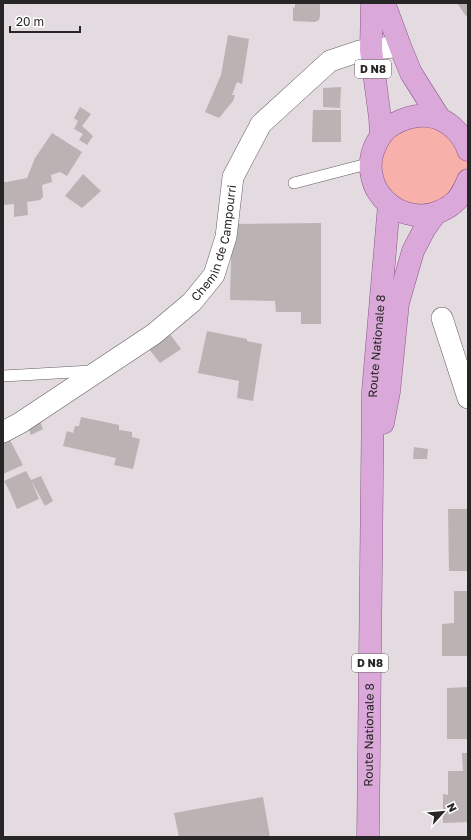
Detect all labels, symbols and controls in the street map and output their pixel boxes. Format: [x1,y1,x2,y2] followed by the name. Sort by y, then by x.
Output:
[10,8,80,34] scale bar
[16,14,44,29] text: 20 m
[355,60,391,78] road number: D N8
[188,184,239,304] street label: Chemin de Campourri
[365,294,388,398] street label: Route Nationale 8
[352,654,388,672] road number: D N8
[361,683,377,787] street label: Route Nationale 8
[423,792,463,832] north arrow
[445,801,460,814] text: N

